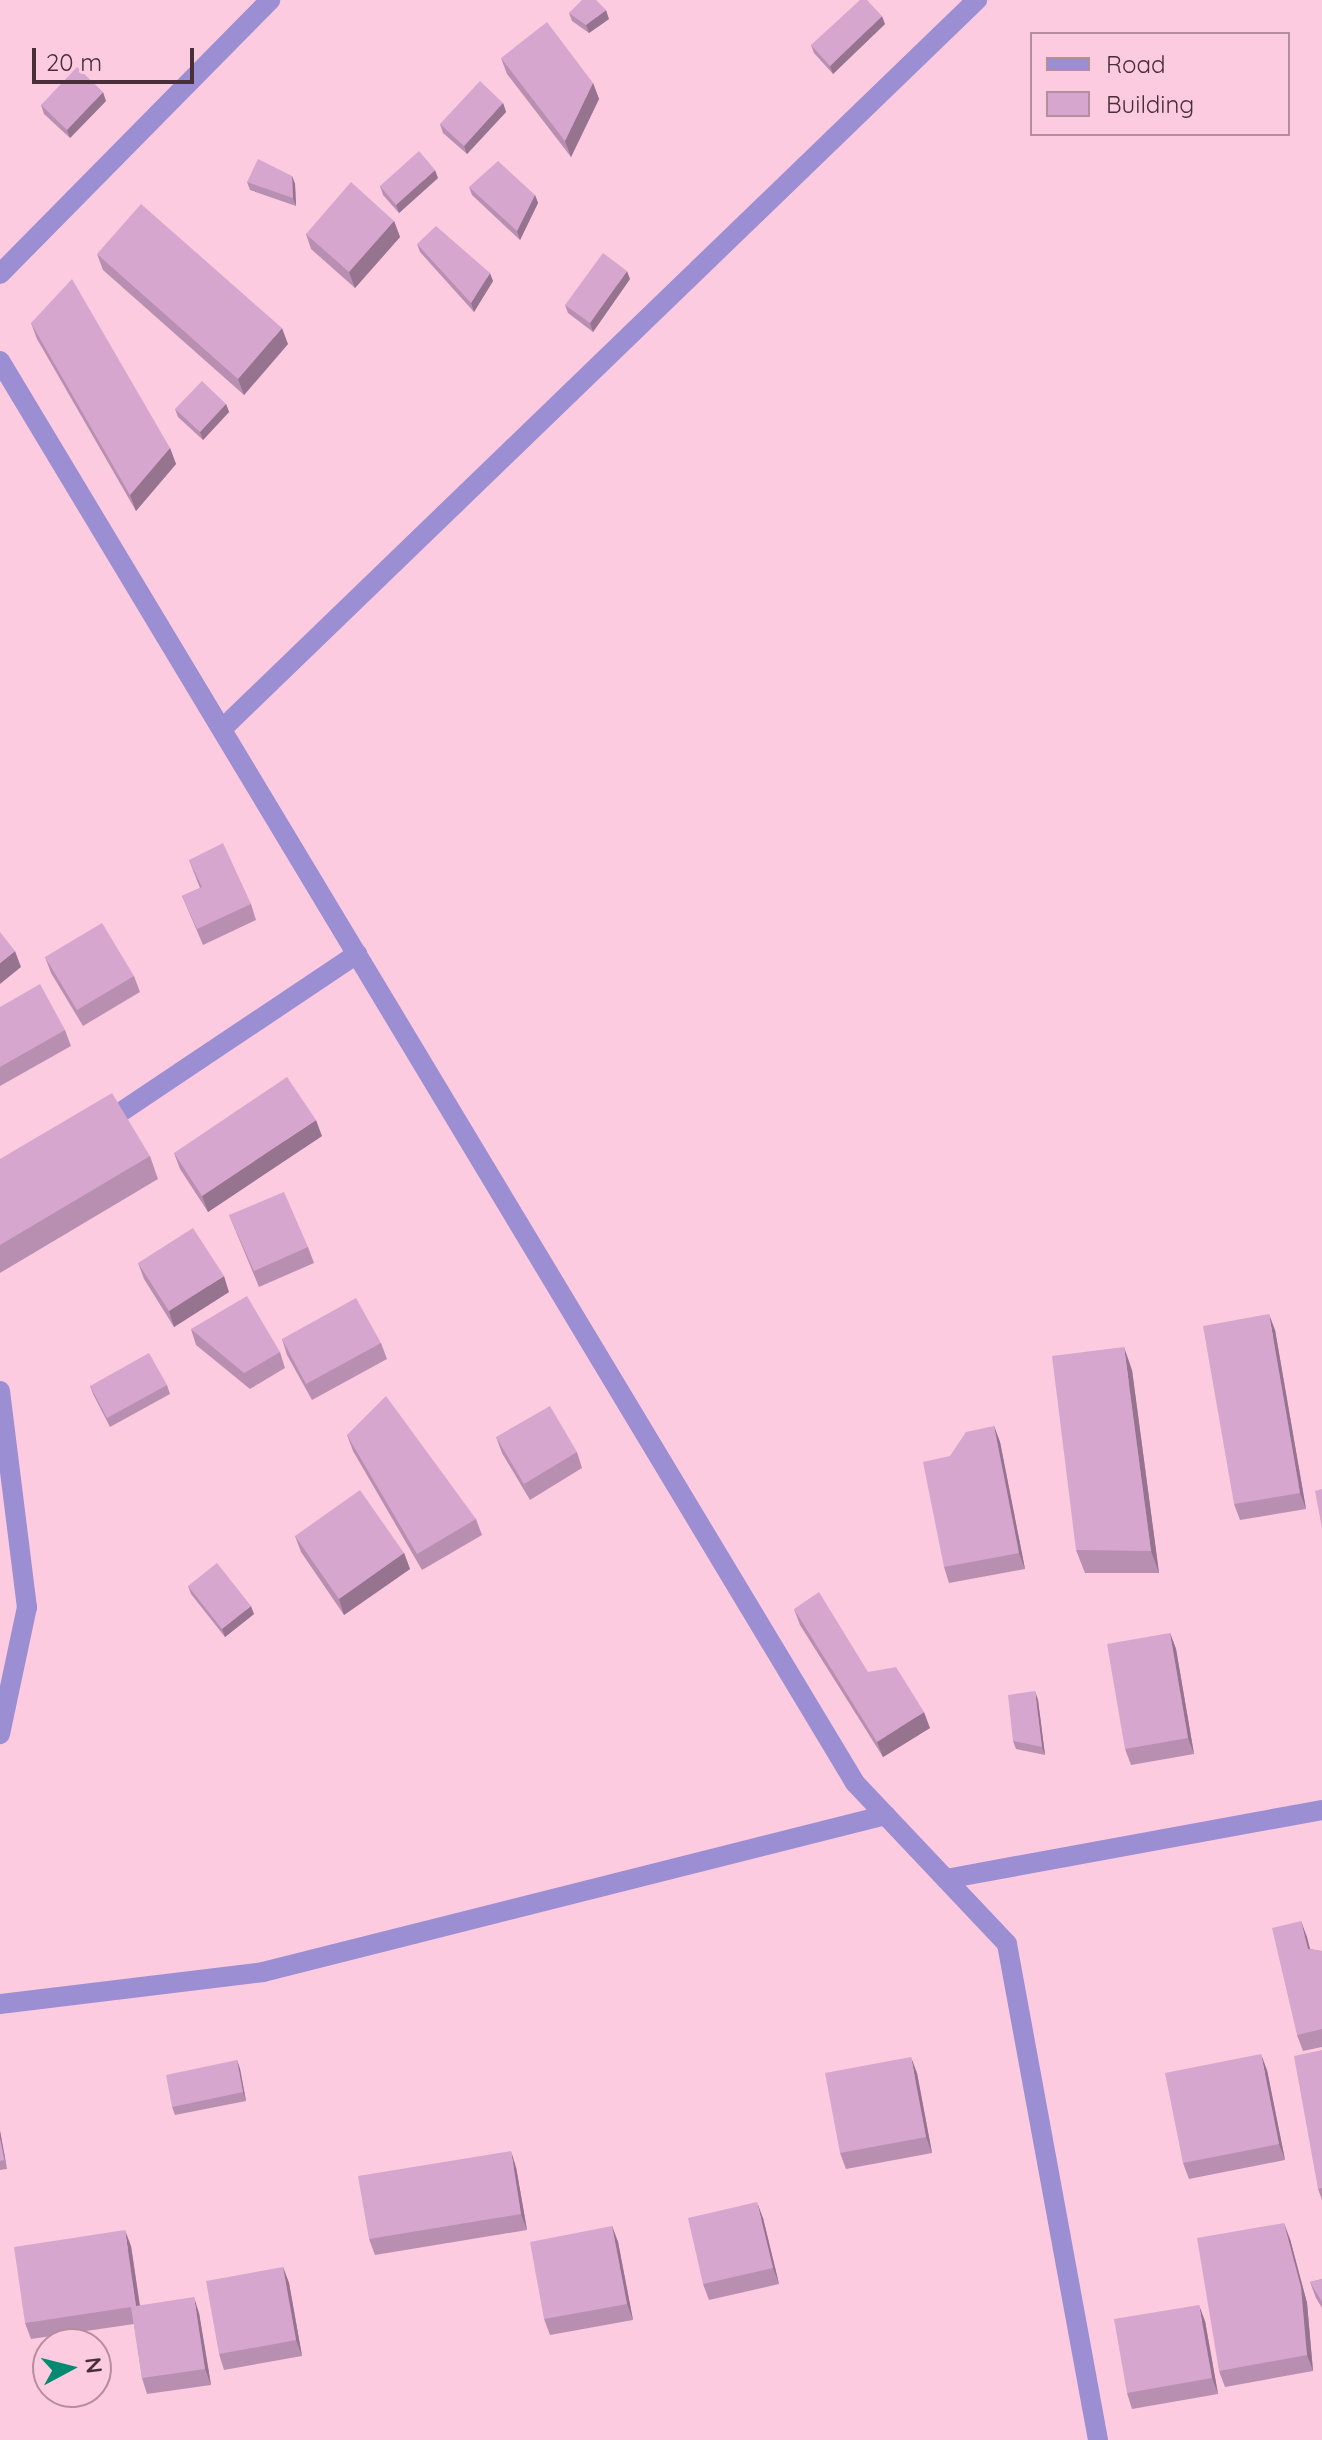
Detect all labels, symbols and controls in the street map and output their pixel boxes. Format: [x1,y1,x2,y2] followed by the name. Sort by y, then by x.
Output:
[36,32,198,82] scale bar
[1030,32,1290,136] legend
[46,47,102,77] text: 20 m
[1106,49,1166,79] text: Road
[1106,89,1194,119] text: Building
[32,2328,112,2408] north arrow
[79,2356,109,2375] text: N

